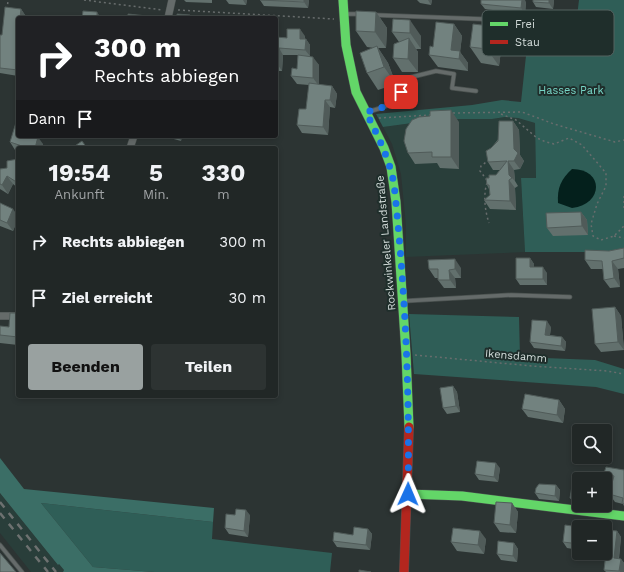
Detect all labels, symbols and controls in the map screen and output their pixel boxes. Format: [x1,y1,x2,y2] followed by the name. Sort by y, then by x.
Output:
[482,10,614,56] legend
[515,18,535,31] text: Frei
[94,31,181,64] text: 300 m
[28,32,80,84] icon: right
[515,36,540,49] text: Stau
[94,65,239,86] text: Rechts abbiegen
[384,75,418,109] pin
[390,81,412,103] icon: arrive
[538,84,604,97] park label: Hasses Park
[74,108,96,130] icon: arrive
[28,110,66,128] text: Dann
[49,159,110,187] text: 19:54
[149,159,163,187] text: 5
[202,159,245,187] text: 330
[374,175,398,311] street label: Rockwinkeler Landstraße
[55,187,104,202] text: Ankunft
[143,187,169,202] text: Min.
[217,187,230,202] text: m
[28,231,50,253] icon: right
[62,233,184,251] text: Rechts abbiegen
[219,233,266,251] text: 300 m
[28,287,50,309] icon: arrive
[62,289,152,307] text: Ziel erreicht
[229,289,266,307] text: 30 m
[28,344,143,390] button: Beenden
[151,344,266,390] button: Teilen
[484,347,548,365] street label: Ikensdamm
[572,424,612,560] map controls
[572,424,612,464] button: search
[572,472,612,512] button: +
[387,473,429,515] position arrow
[572,520,612,560] button: −

